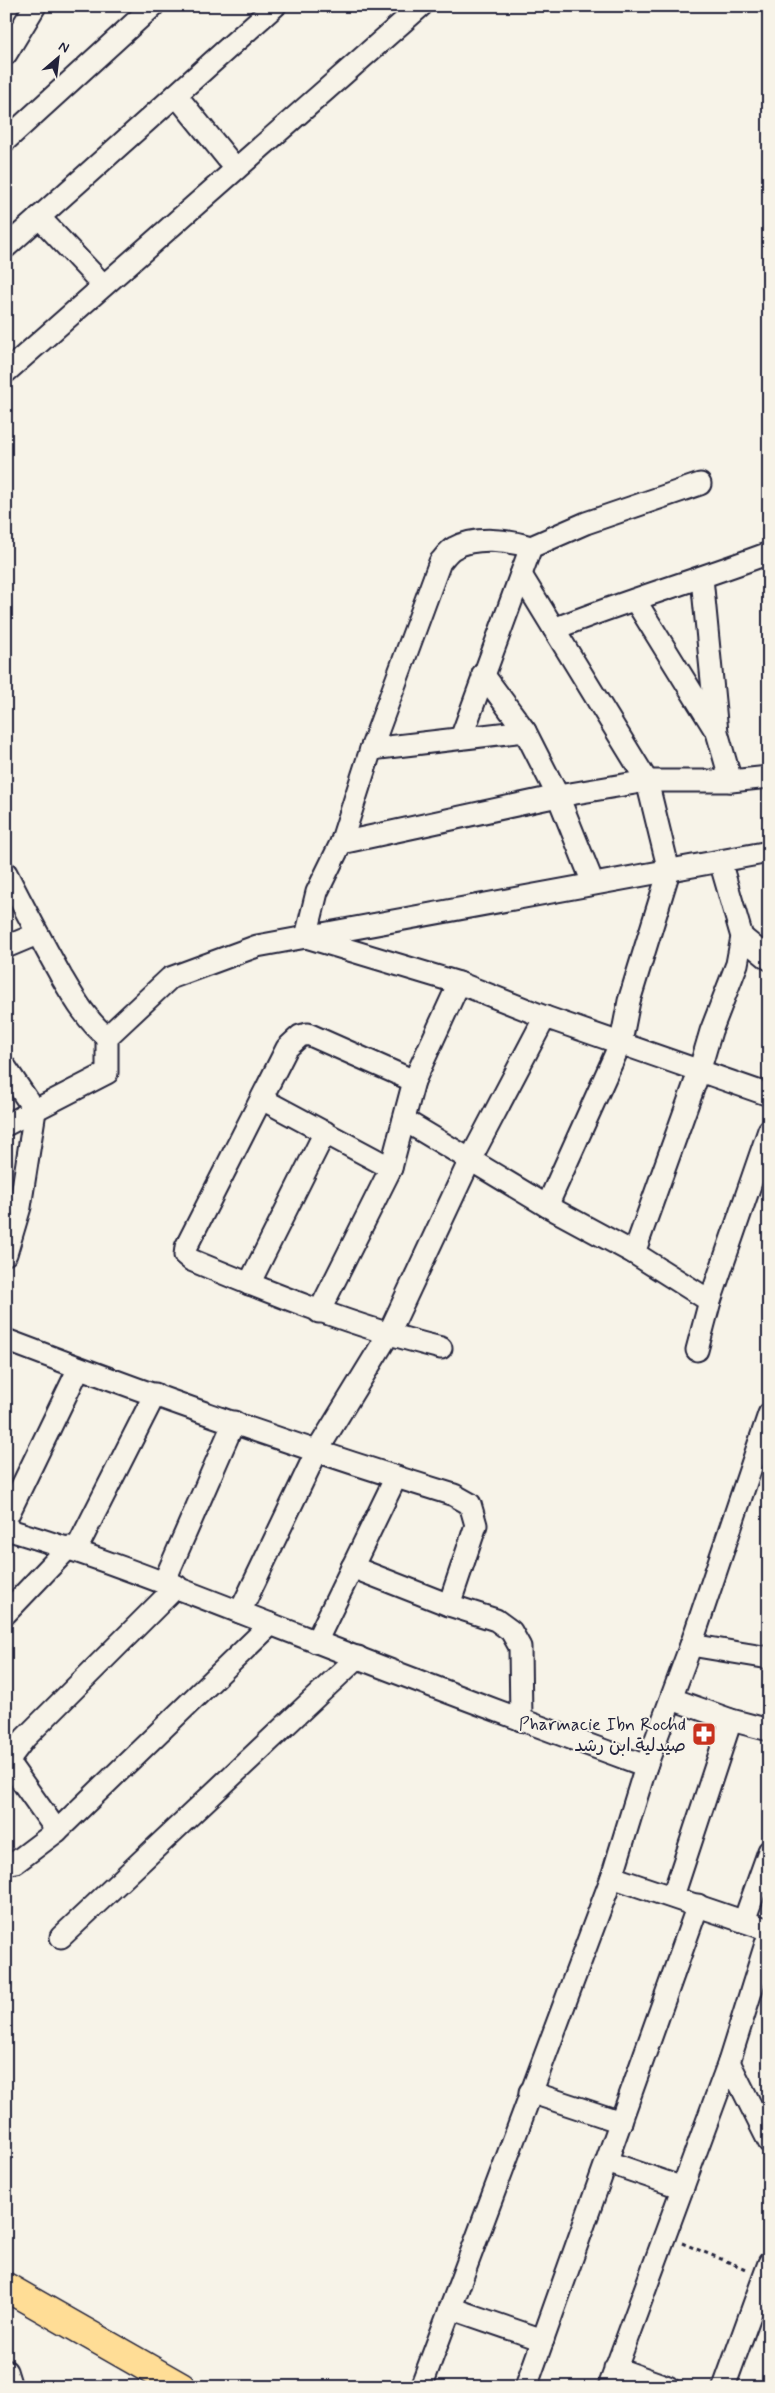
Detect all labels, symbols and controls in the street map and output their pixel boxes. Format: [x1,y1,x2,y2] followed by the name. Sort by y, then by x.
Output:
[32,32,82,82] north arrow
[55,37,72,58] text: N
[519,1713,686,1758] place label: Pharmacie Ibn Rochd صيدلية ابن رشد
[691,1721,717,1747] pharmacy icon: Pharmacie Ibn Rochd صيدلية ابن رشد

